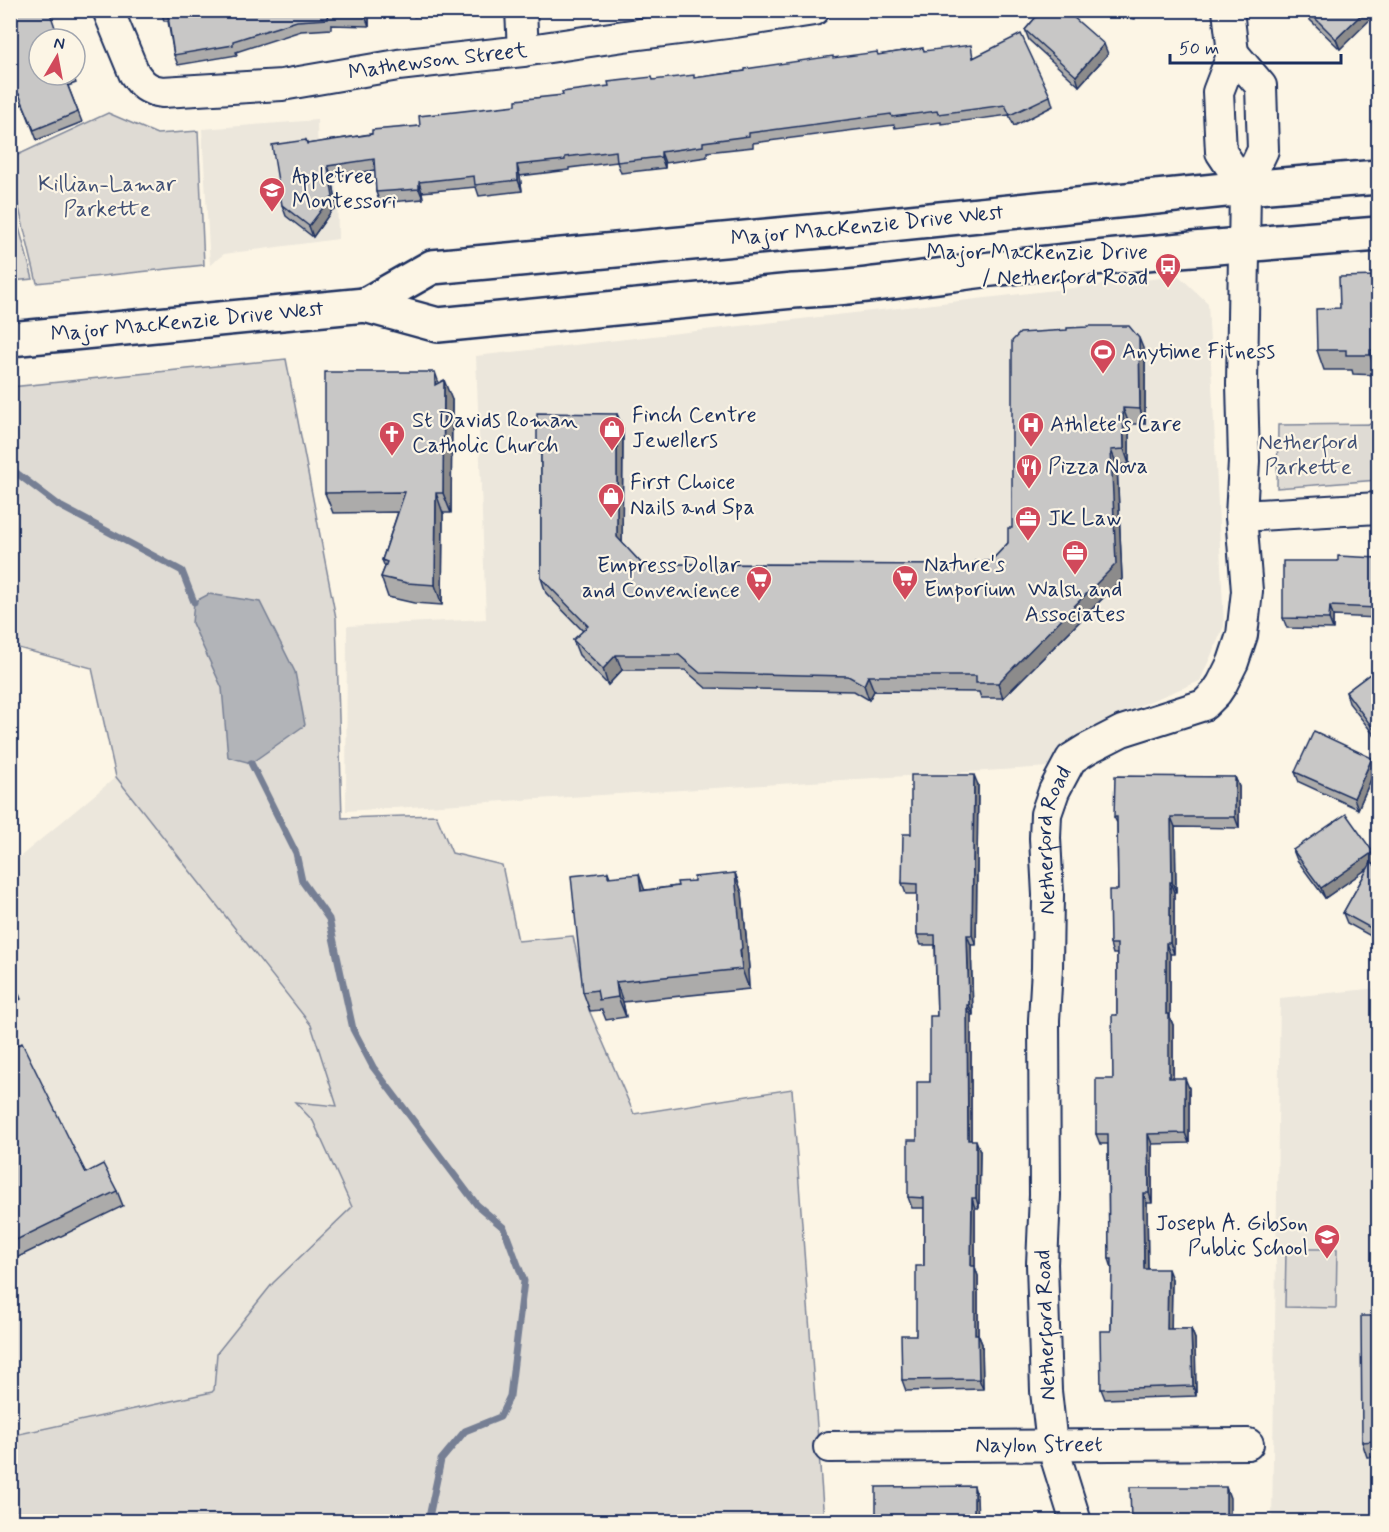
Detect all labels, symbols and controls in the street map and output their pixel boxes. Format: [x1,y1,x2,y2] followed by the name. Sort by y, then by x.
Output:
[27,27,87,87] north arrow
[1170,27,1341,65] scale bar
[52,32,66,55] text: N
[346,37,529,87] street label: Mathewson Street
[1179,37,1219,61] text: 50 m
[292,163,396,216] place label: Appletree Montessori
[38,171,177,224] park label: Killian-Lamar Parkette
[257,175,287,213] school or university icon: Appletree Montessori
[729,199,1005,253] street label: Major MacKenzie Drive West
[927,239,1148,294] place label: Major Mackenzie Drive / Netherford Road
[1153,251,1183,289] bus stop icon: Major Mackenzie Drive / Netherford Road
[49,295,325,349] street label: Major MacKenzie Drive West
[1088,337,1118,375] sports icon: Anytime Fitness
[1122,338,1275,366] place label: Anytime Fitness
[632,402,757,455] place label: Finch Centre Jewellers
[412,407,578,460] place label: St Davids Roman Catholic Church
[1016,410,1046,448] hospital icon: Athlete's Care
[1050,411,1182,439] place label: Athlete's Care
[597,414,627,452] shop icon: Finch Centre Jewellers
[377,419,407,457] church icon: St Davids Roman Catholic Church
[1258,429,1358,482] park label: Netherford Parkette
[1014,452,1044,490] restaurant icon: Pizza Nova
[1048,453,1148,481] place label: Pizza Nova
[630,469,755,522] place label: First Choice Nails and Spa
[596,481,626,519] shop icon: First Choice Nails and Spa
[1013,504,1043,542] office icon: JK Law
[1048,505,1121,533] place label: JK Law
[1060,538,1090,576] office icon: Walsh and Associates
[924,551,1016,604] place label: Nature's Emporium
[582,552,741,605] place label: Empress Dollar and Convenience
[890,563,920,601] supermarket icon: Nature's Emporium
[744,564,774,602] supermarket icon: Empress Dollar and Convenience
[1025,576,1125,629] place label: Walsh and Associates
[1031,762,1079,915] street label: Netherford Road
[1156,1210,1308,1263] place label: Joseph A. Gibson Public School
[1312,1222,1342,1260] school or university icon: Joseph A. Gibson Public School
[1029,1249,1065,1401] street label: Netherford Road
[975,1431,1103,1460] street label: Naylon Street

